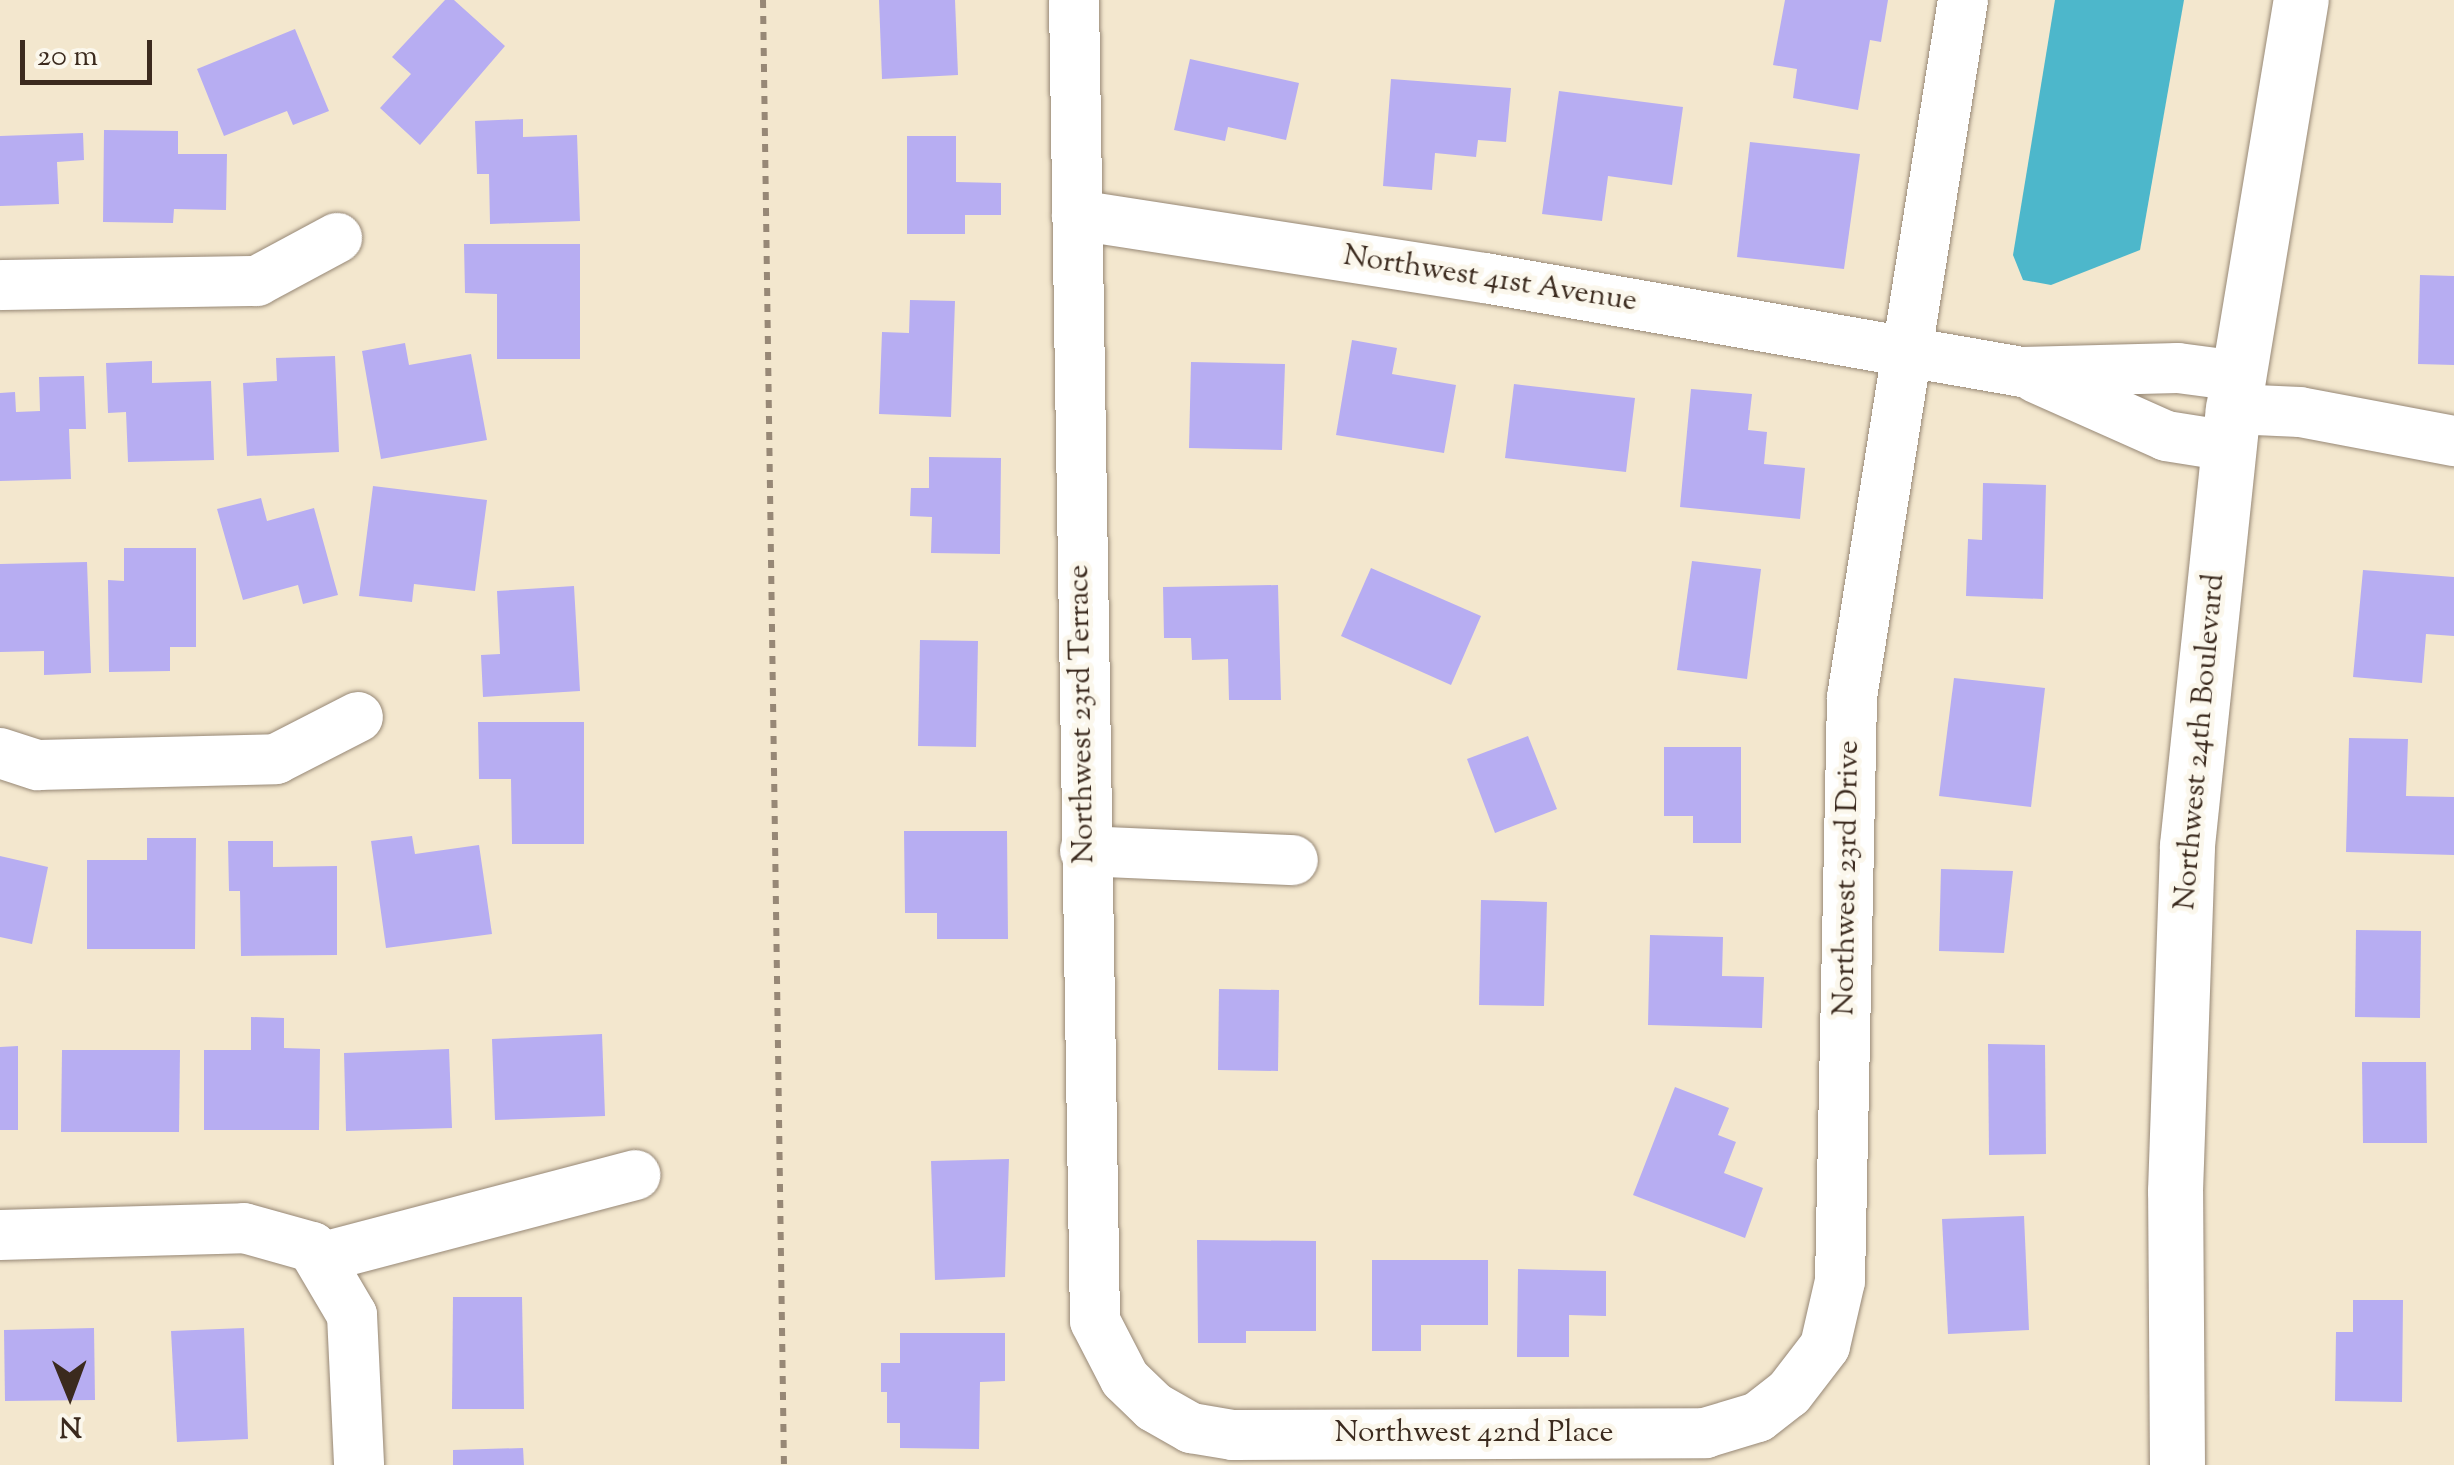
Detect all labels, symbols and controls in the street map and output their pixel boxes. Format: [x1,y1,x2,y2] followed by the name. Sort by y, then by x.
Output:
[25,20,158,82] scale bar
[37,36,98,79] text: 20 m
[1341,239,1639,321] street label: Northwest 41st Avenue
[1062,564,1104,864] street label: Northwest 23rd Terrace
[2168,572,2234,912] street label: Northwest 24th Boulevard
[1828,740,1868,1016] street label: Northwest 23rd Drive
[20,1345,120,1445] north arrow
[59,1405,82,1445] text: N
[1335,1416,1613,1452] street label: Northwest 42nd Place

